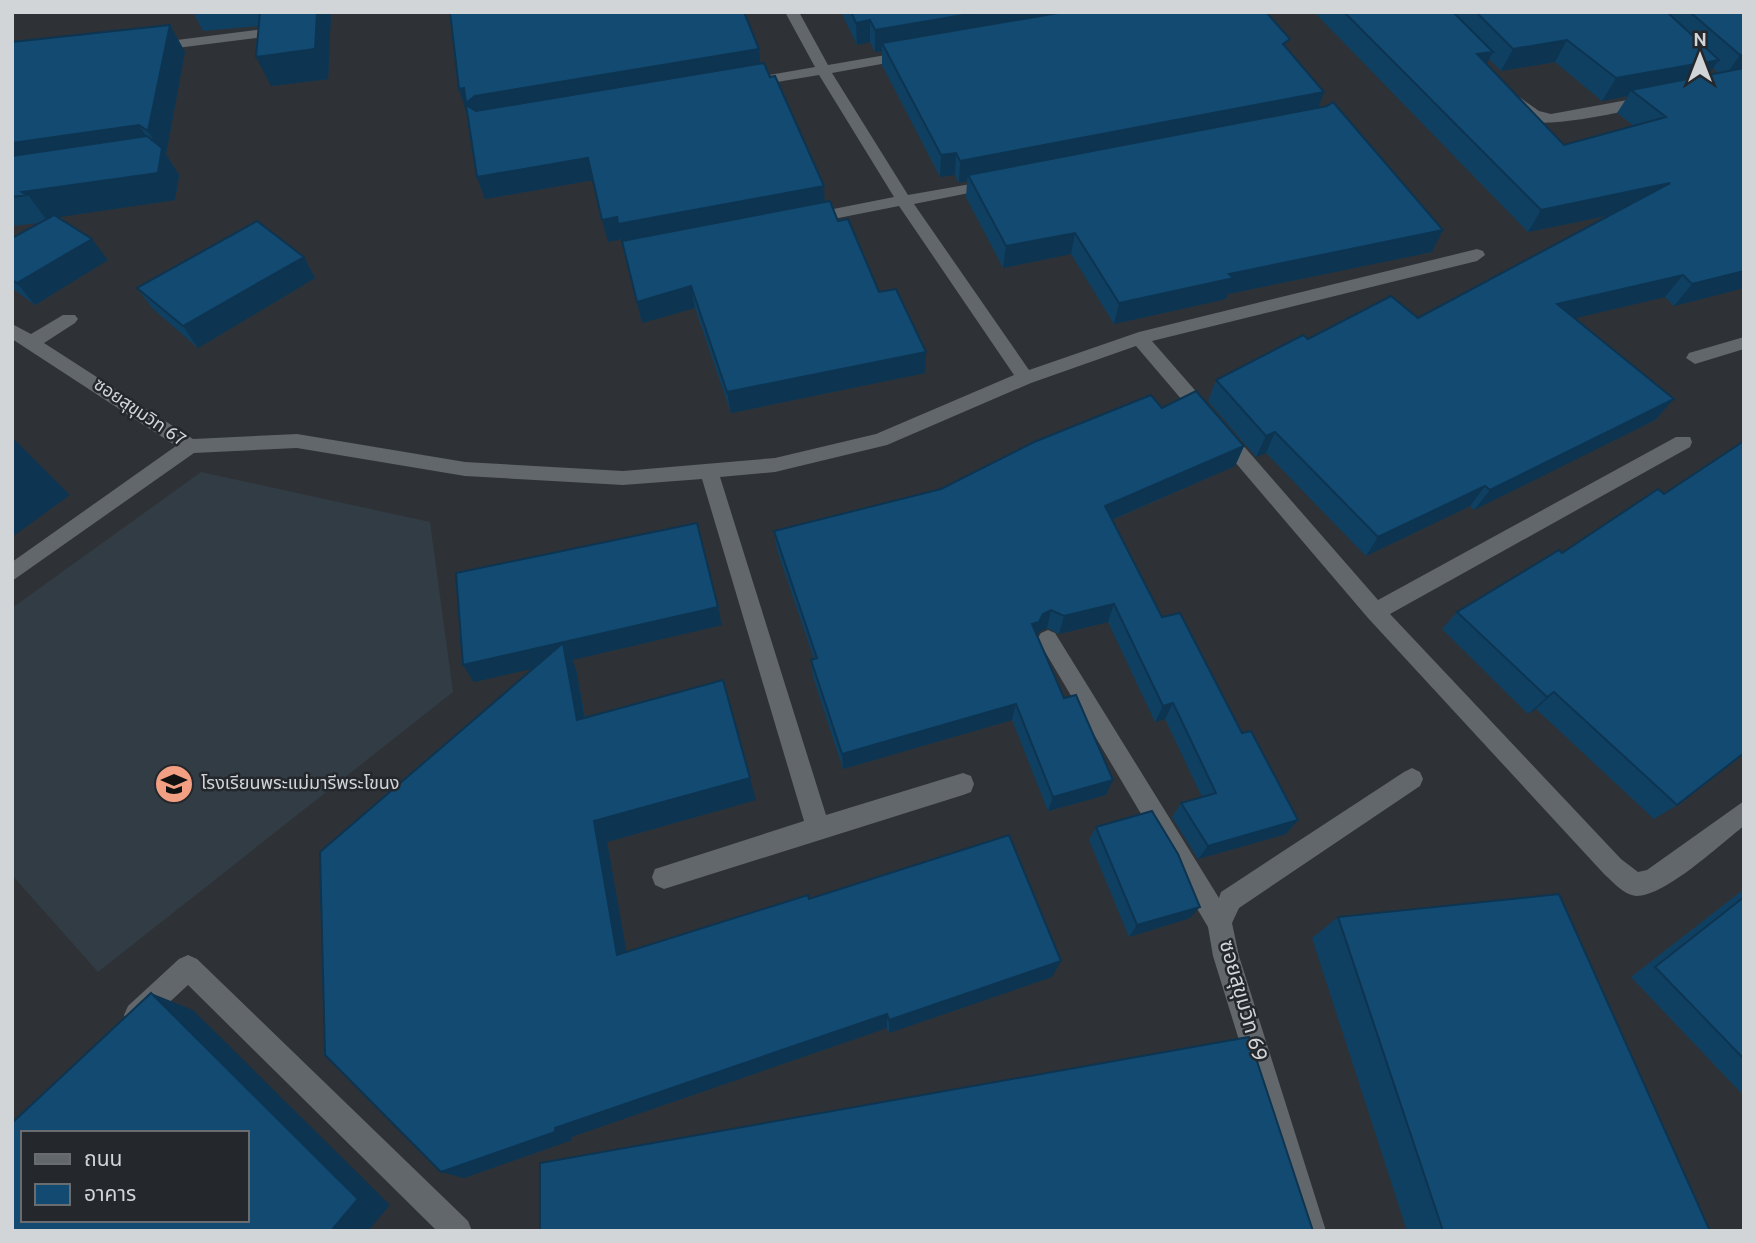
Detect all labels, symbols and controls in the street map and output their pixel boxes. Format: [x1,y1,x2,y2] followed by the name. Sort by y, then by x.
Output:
[1665,21,1735,91] north arrow
[1693,29,1707,53] text: N
[89,374,189,452] street label: ซอยสุขุมวิท 67
[153,763,195,805] school or university icon: โรงเรียนพระแม่มารีพระโขนง
[201,773,400,796] place label: โรงเรียนพระแม่มารีพระโขนง
[1212,937,1272,1065] street label: ซอยสุขุมวิท 69
[21,1131,248,1222] legend
[84,1147,122,1174] text: ถนน
[84,1182,136,1209] text: อาคาร

